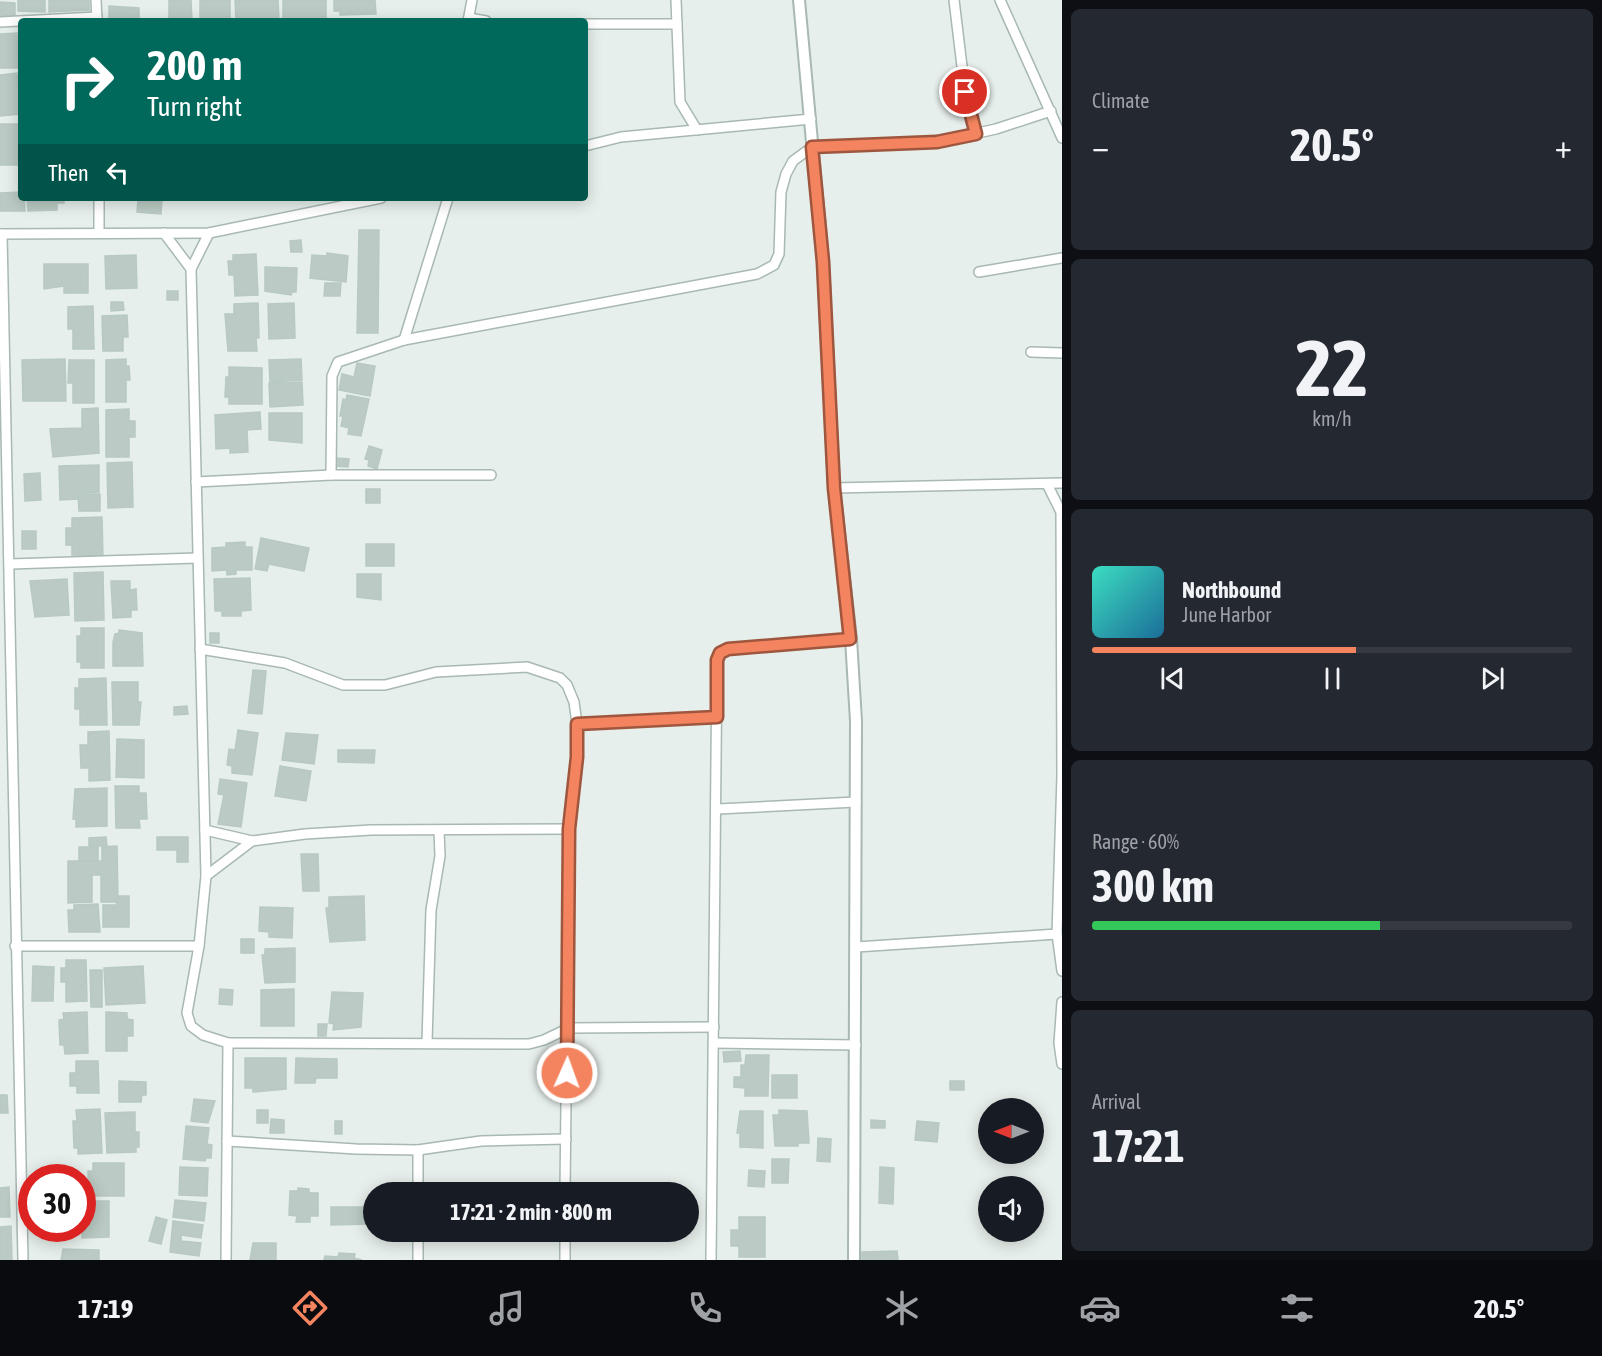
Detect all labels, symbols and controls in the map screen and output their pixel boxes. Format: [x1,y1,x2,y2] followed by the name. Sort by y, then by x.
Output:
[147,41,242,89] text: 200 m
[48,42,126,120] icon: right
[939,66,990,117] pin
[948,75,981,108] icon: arrive
[1092,89,1149,112] text: Climate
[147,91,242,122] text: Turn right
[1290,119,1374,171] text: 20.5°
[1092,127,1109,165] text: −
[1555,127,1572,165] text: +
[101,156,134,189] icon: left
[48,160,89,186] text: Then
[1295,323,1369,413] text: 22
[1312,407,1352,430] text: km/h
[1182,577,1281,603] text: Northbound
[1182,603,1271,626] text: June Harbor
[1156,662,1189,695] icon: previous
[1316,662,1349,695] icon: pause
[1476,662,1509,695] icon: next
[1092,830,1179,853] text: Range · 60%
[1092,860,1214,912] text: 300 km
[535,1041,599,1105] position arrow
[1092,1090,1141,1113] text: Arrival
[978,1098,1044,1164] north arrow
[978,1098,1044,1242] map controls
[1092,1120,1185,1172] text: 17:21
[18,1164,96,1242] speed limit sign: 30
[978,1176,1044,1242] button: sound
[450,1199,612,1225] text: 17:21 · 2 min · 800 m
[289,1287,331,1329] icon: directions
[486,1287,528,1329] icon: music
[684,1287,726,1329] icon: phone
[881,1287,923,1329] icon: climate
[1079,1287,1121,1329] icon: car
[1276,1287,1318,1329] icon: filters
[78,1293,133,1324] text: 17:19
[1474,1293,1524,1324] text: 20.5°

